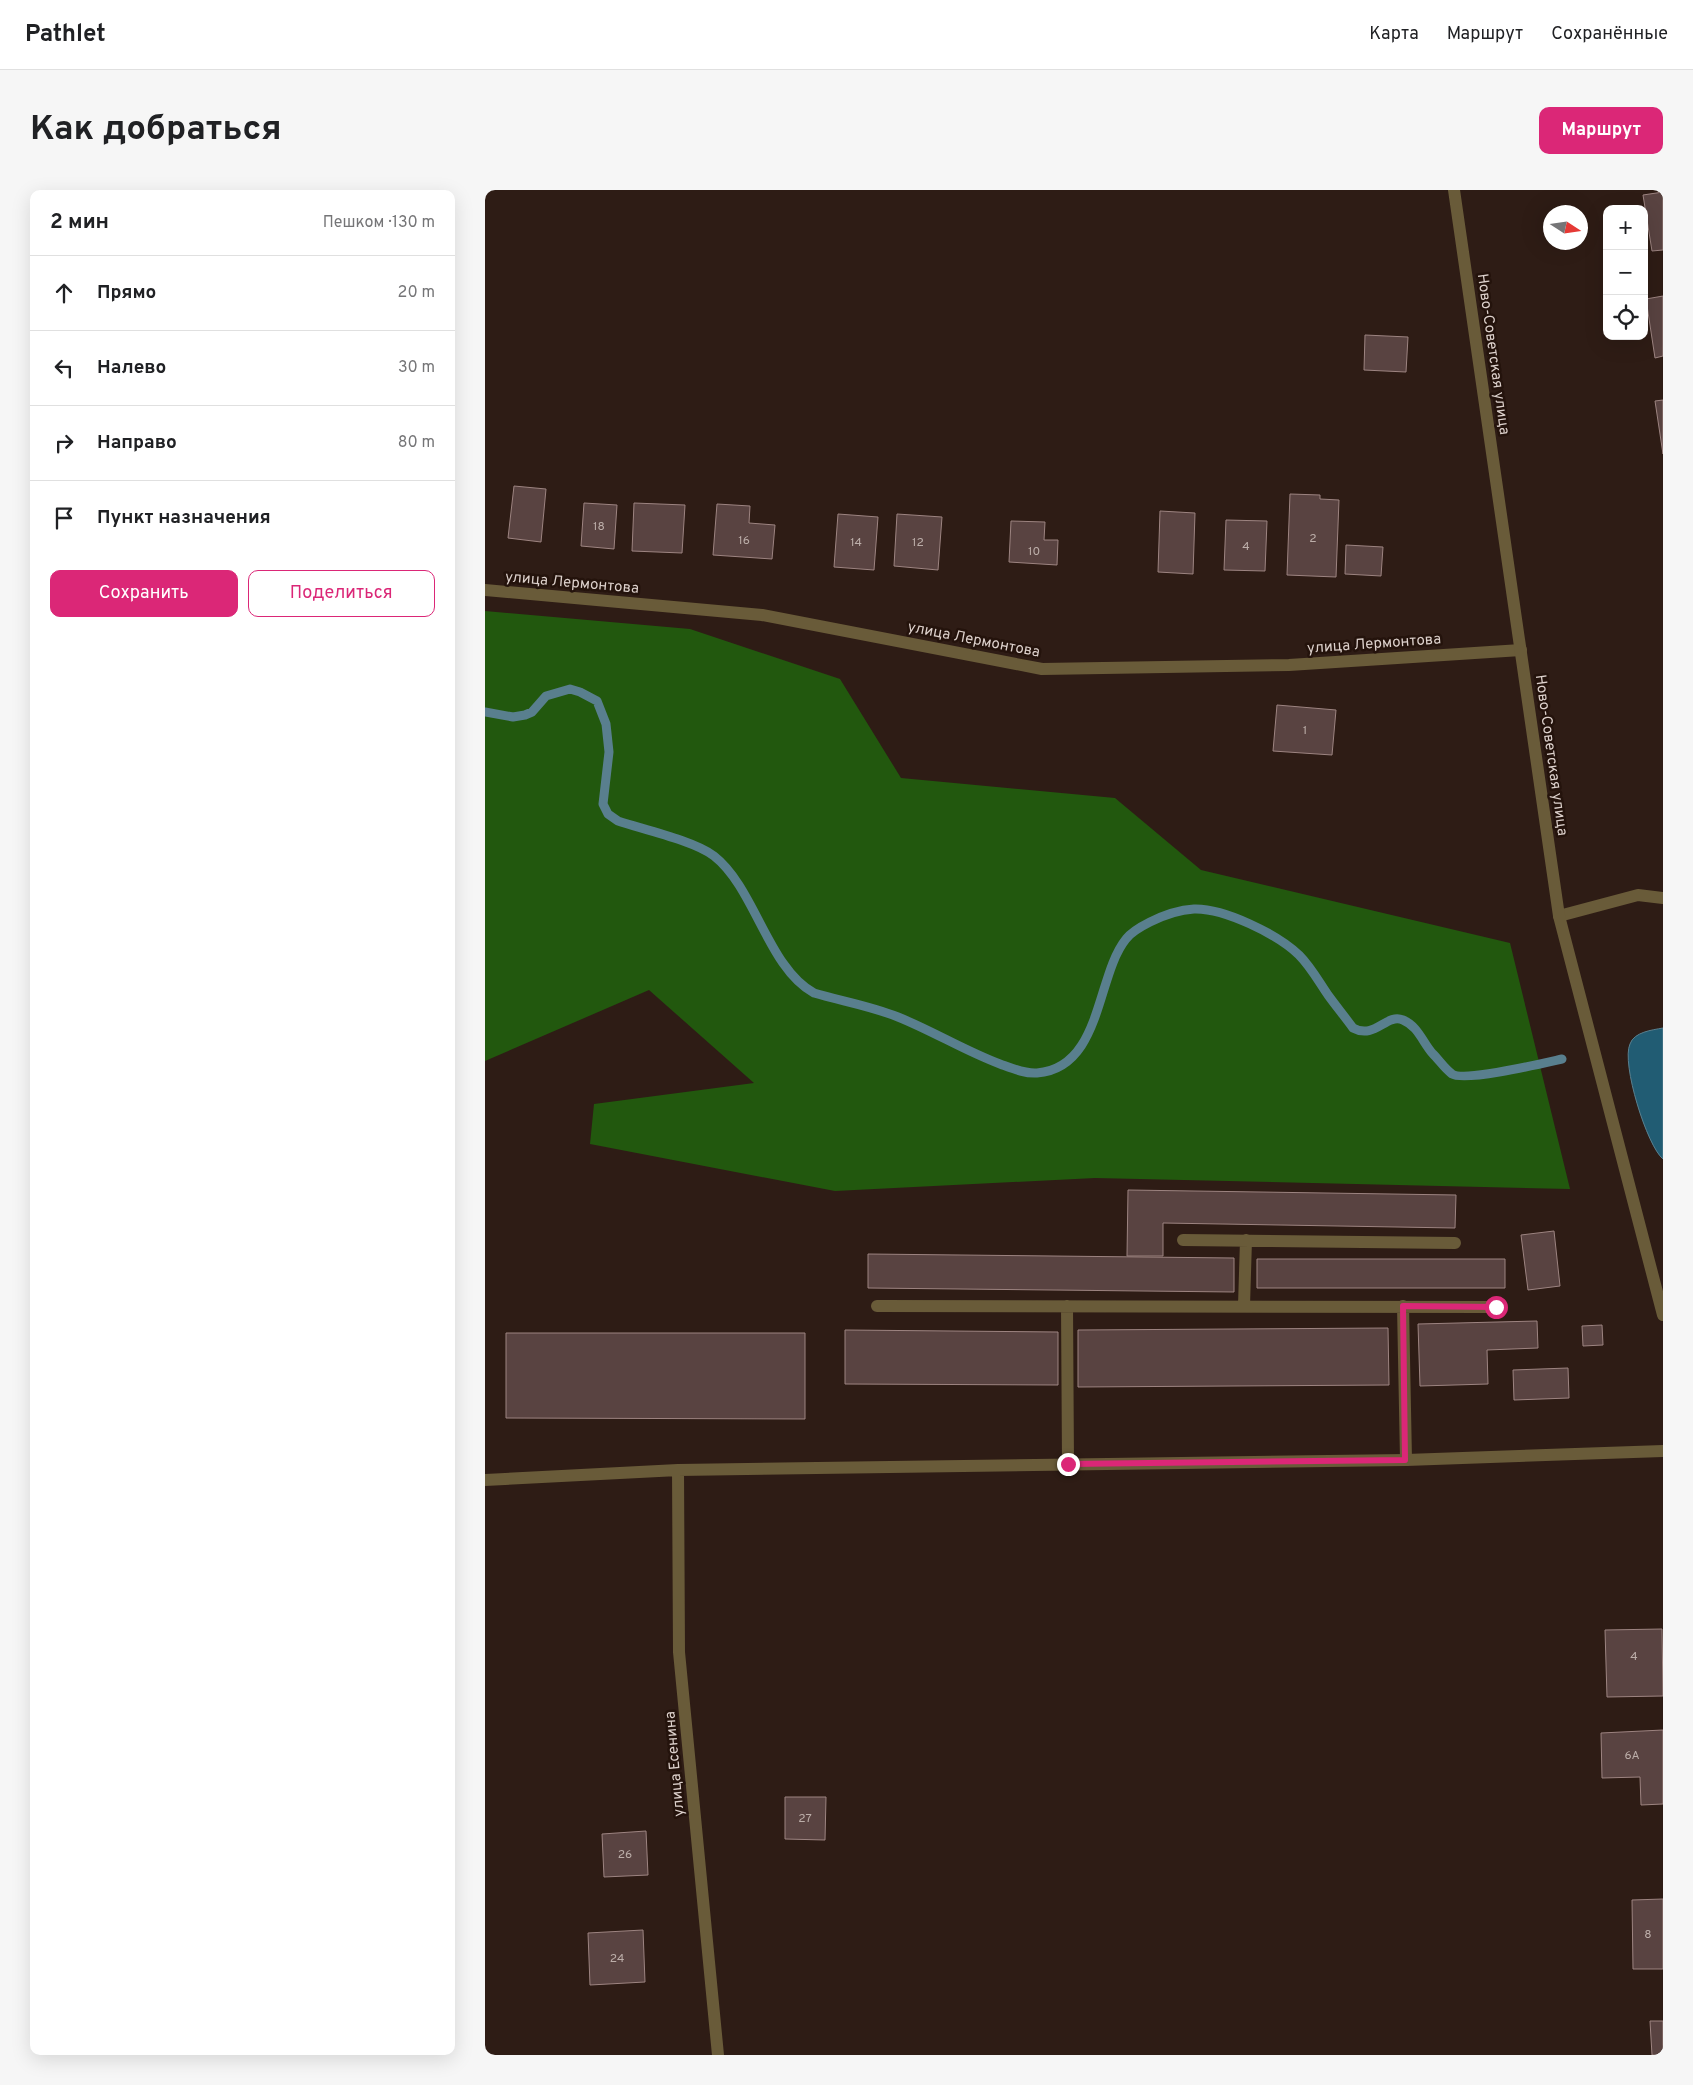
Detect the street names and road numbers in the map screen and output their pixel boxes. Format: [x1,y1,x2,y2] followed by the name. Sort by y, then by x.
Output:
[1472,272,1513,436] street label: Ново-Советская улица
[504,568,640,599] street label: улица Лермонтова
[906,618,1041,663] street label: улица Лермонтова
[1306,630,1442,659] street label: улица Лермонтова
[1530,673,1571,837] street label: Ново-Советская улица
[661,1710,690,1817] street label: улица Есенина

